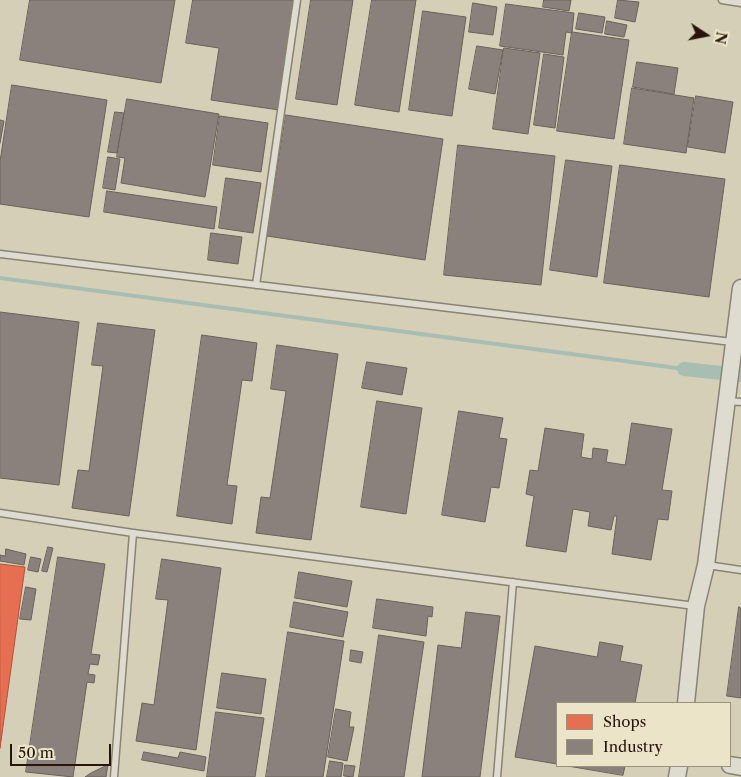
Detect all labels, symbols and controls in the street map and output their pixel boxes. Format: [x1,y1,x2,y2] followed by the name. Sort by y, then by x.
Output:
[681,10,731,60] north arrow
[711,30,731,46] text: N
[556,702,731,767] legend
[603,712,646,731] text: Shops
[12,734,114,766] scale bar
[603,737,663,756] text: Industry
[18,743,54,762] text: 50 m

